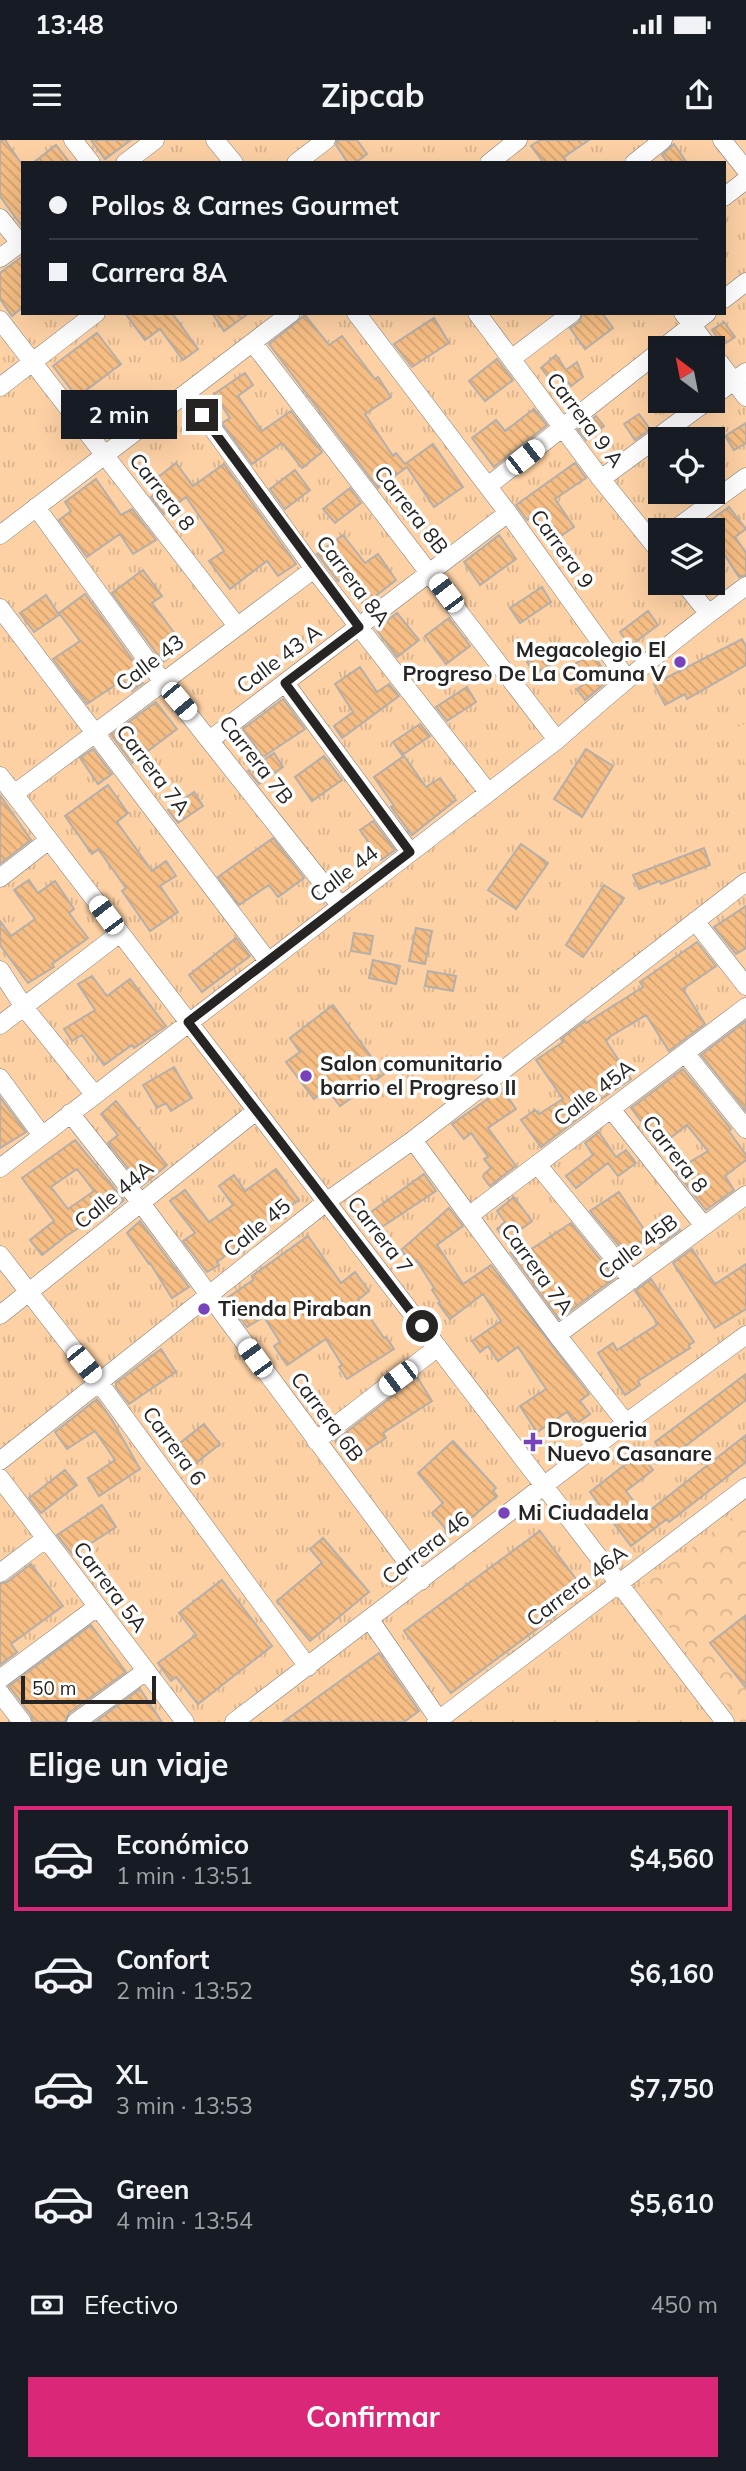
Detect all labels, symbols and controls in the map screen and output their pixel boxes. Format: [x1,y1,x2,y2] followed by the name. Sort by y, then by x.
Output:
[35,8,104,41] text: 13:48
[321,75,425,115] text: Zipcab
[28,76,66,114] icon: menu
[680,76,718,114] icon: share
[91,189,399,222] text: Pollos & Carnes Gourmet
[91,256,227,289] text: Carrera 8A
[648,336,724,413] north arrow
[648,336,725,595] map controls
[542,367,630,472] street label: Carrera 9 A
[62,390,178,440] callout: 2 min
[186,399,218,431] route end
[89,400,149,429] text: 2 min
[648,427,725,504] button: locate
[502,436,549,478] car
[124,447,201,535] street label: Carrera 8
[369,460,455,559] street label: Carrera 8B
[525,504,600,593] street label: Carrera 9
[648,518,725,595] button: layers
[311,530,397,631] street label: Carrera 8A
[425,570,468,616] car
[231,617,326,699] street label: Calle 43 A
[110,628,189,696] street label: Calle 43
[402,636,667,686] place label: Megacolegio El Progreso De La Comuna V
[672,654,688,670] marker: Megacolegio El Progreso De La Comuna V
[158,678,201,724] car
[214,710,300,809] street label: Carrera 7B
[111,719,197,820] street label: Carrera 7A
[304,839,383,907] street label: Calle 44
[85,892,128,938] car
[320,1050,517,1100] place label: Salon comunitario barrio el Progreso II
[548,1053,639,1131] street label: Calle 45A
[298,1068,314,1084] marker: Salon comunitario barrio el Progreso II
[637,1109,714,1197] street label: Carrera 8
[69,1154,159,1234] street label: Calle 44A
[342,1190,419,1278] street label: Carrera 7
[218,1192,295,1262] street label: Calle 45
[592,1208,682,1285] street label: Calle 45B
[496,1218,580,1320] street label: Carrera 7A
[218,1295,372,1321] place label: Tienda Piraban
[196,1301,212,1317] marker: Tienda Piraban
[406,1310,438,1342] route start
[235,1335,276,1381] car
[63,1341,106,1387] car
[375,1357,422,1399] car
[286,1366,370,1466] street label: Carrera 6B
[137,1401,212,1490] street label: Carrera 6
[547,1416,712,1466] place label: Drogueria Nuevo Casanare
[525,1434,541,1450] marker: Drogueria Nuevo Casanare
[518,1499,649,1525] place label: Mi Ciudadela
[376,1505,474,1589] street label: Carrera 46
[496,1505,512,1521] marker: Mi Ciudadela
[68,1536,154,1637] street label: Carrera 5A
[521,1539,632,1632] street label: Carrera 46A
[21,1673,156,1705] scale bar
[32,1676,76,1700] text: 50 m
[28,1744,229,1784] text: Elige un viaje
[32,1827,95,1890] icon: car
[116,1828,249,1861] text: Económico
[630,1842,714,1875] text: $4,560
[116,1861,253,1890] text: 1 min · 13:51
[32,1942,95,2005] icon: car
[116,1943,209,1976] text: Confort
[630,1957,714,1990] text: $6,160
[116,1976,253,2005] text: 2 min · 13:52
[32,2057,95,2120] icon: car
[116,2058,148,2091] text: XL
[630,2072,714,2105] text: $7,750
[116,2091,253,2120] text: 3 min · 13:53
[32,2172,95,2235] icon: car
[116,2173,189,2206] text: Green
[630,2187,714,2220] text: $5,610
[116,2206,253,2235] text: 4 min · 13:54
[28,2286,66,2324] icon: cash
[84,2288,178,2321] text: Efectivo
[650,2290,718,2319] text: 450 m
[28,2377,718,2457] button: Confirmar

